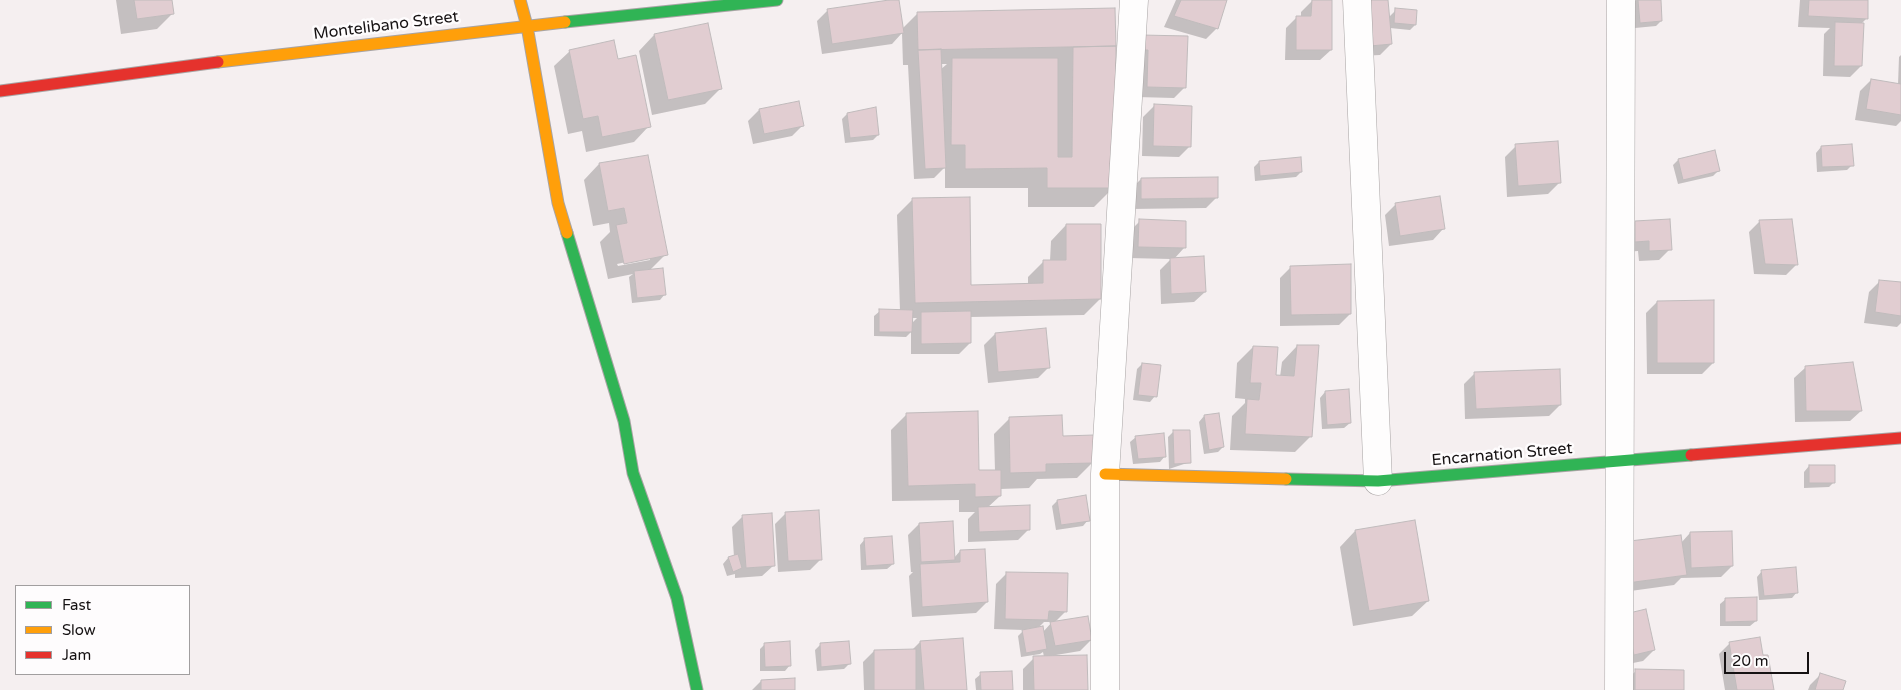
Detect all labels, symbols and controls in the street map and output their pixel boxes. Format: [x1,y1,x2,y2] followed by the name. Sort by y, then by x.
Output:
[312,8,460,44] street label: Montelibano Street
[1431,439,1573,471] street label: Encarnation Street
[15,585,190,675] legend
[62,596,91,614] text: Fast
[62,621,96,639] text: Slow
[1726,642,1811,674] scale bar
[62,646,91,664] text: Jam
[1732,652,1769,670] text: 20 m

